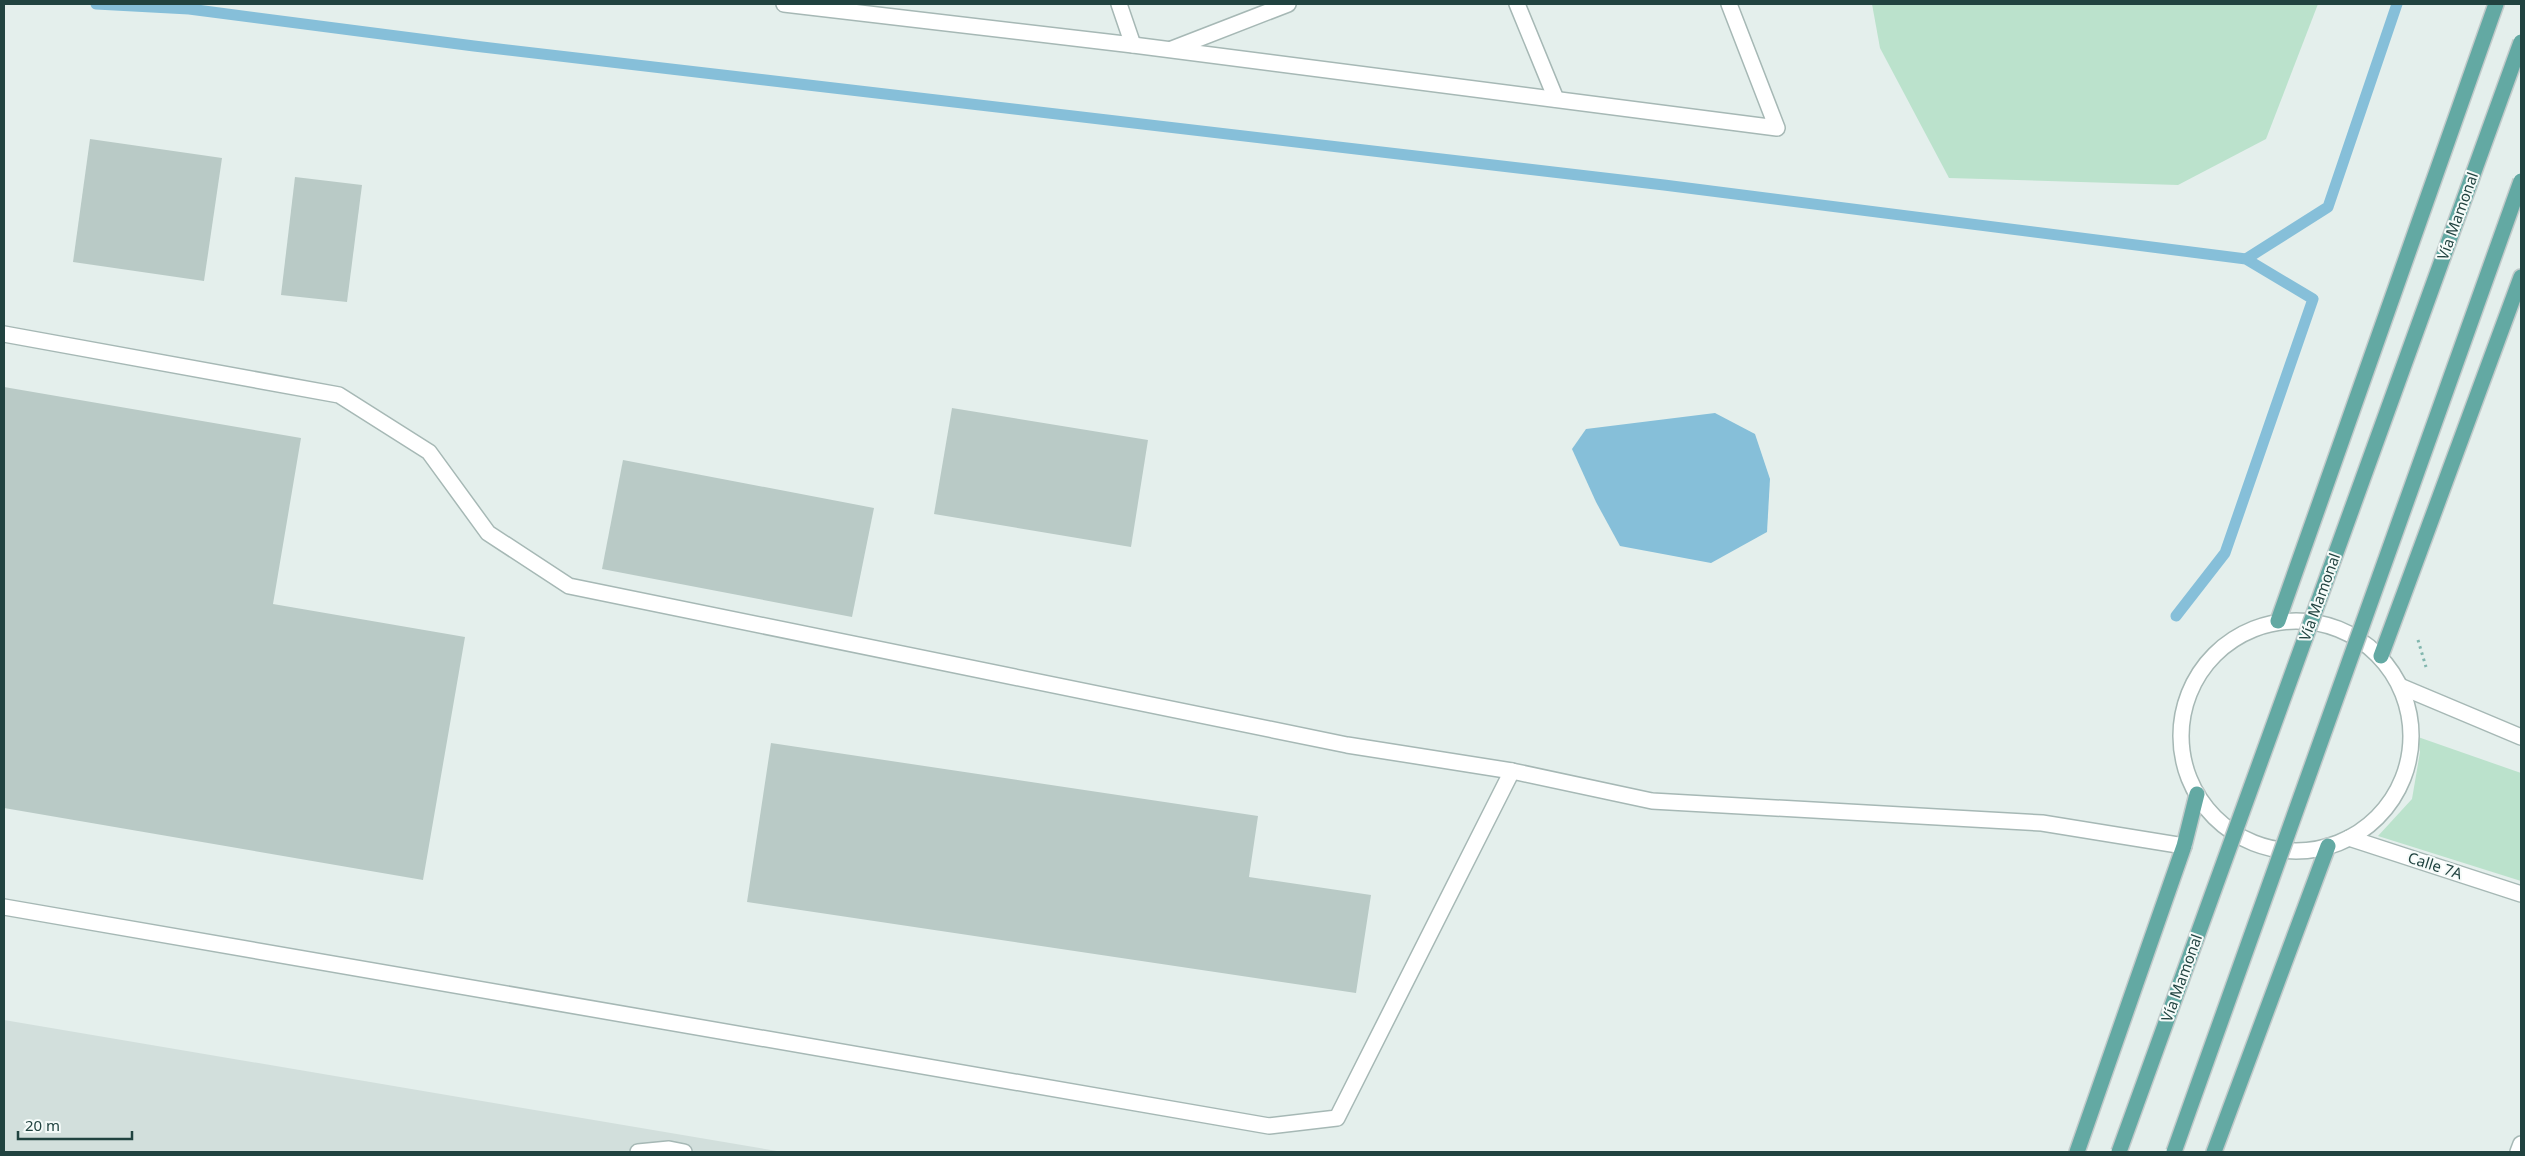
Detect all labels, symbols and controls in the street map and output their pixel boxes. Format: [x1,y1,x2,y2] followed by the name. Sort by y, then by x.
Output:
[2432,169,2482,262] street label: Vía Mamonal
[2294,550,2344,643] street label: Vía Mamonal
[2406,847,2465,883] street label: Calle 7A
[2156,931,2206,1024] street label: Vía Mamonal
[18,1108,131,1140] scale bar
[25,1115,60,1135] text: 20 m

